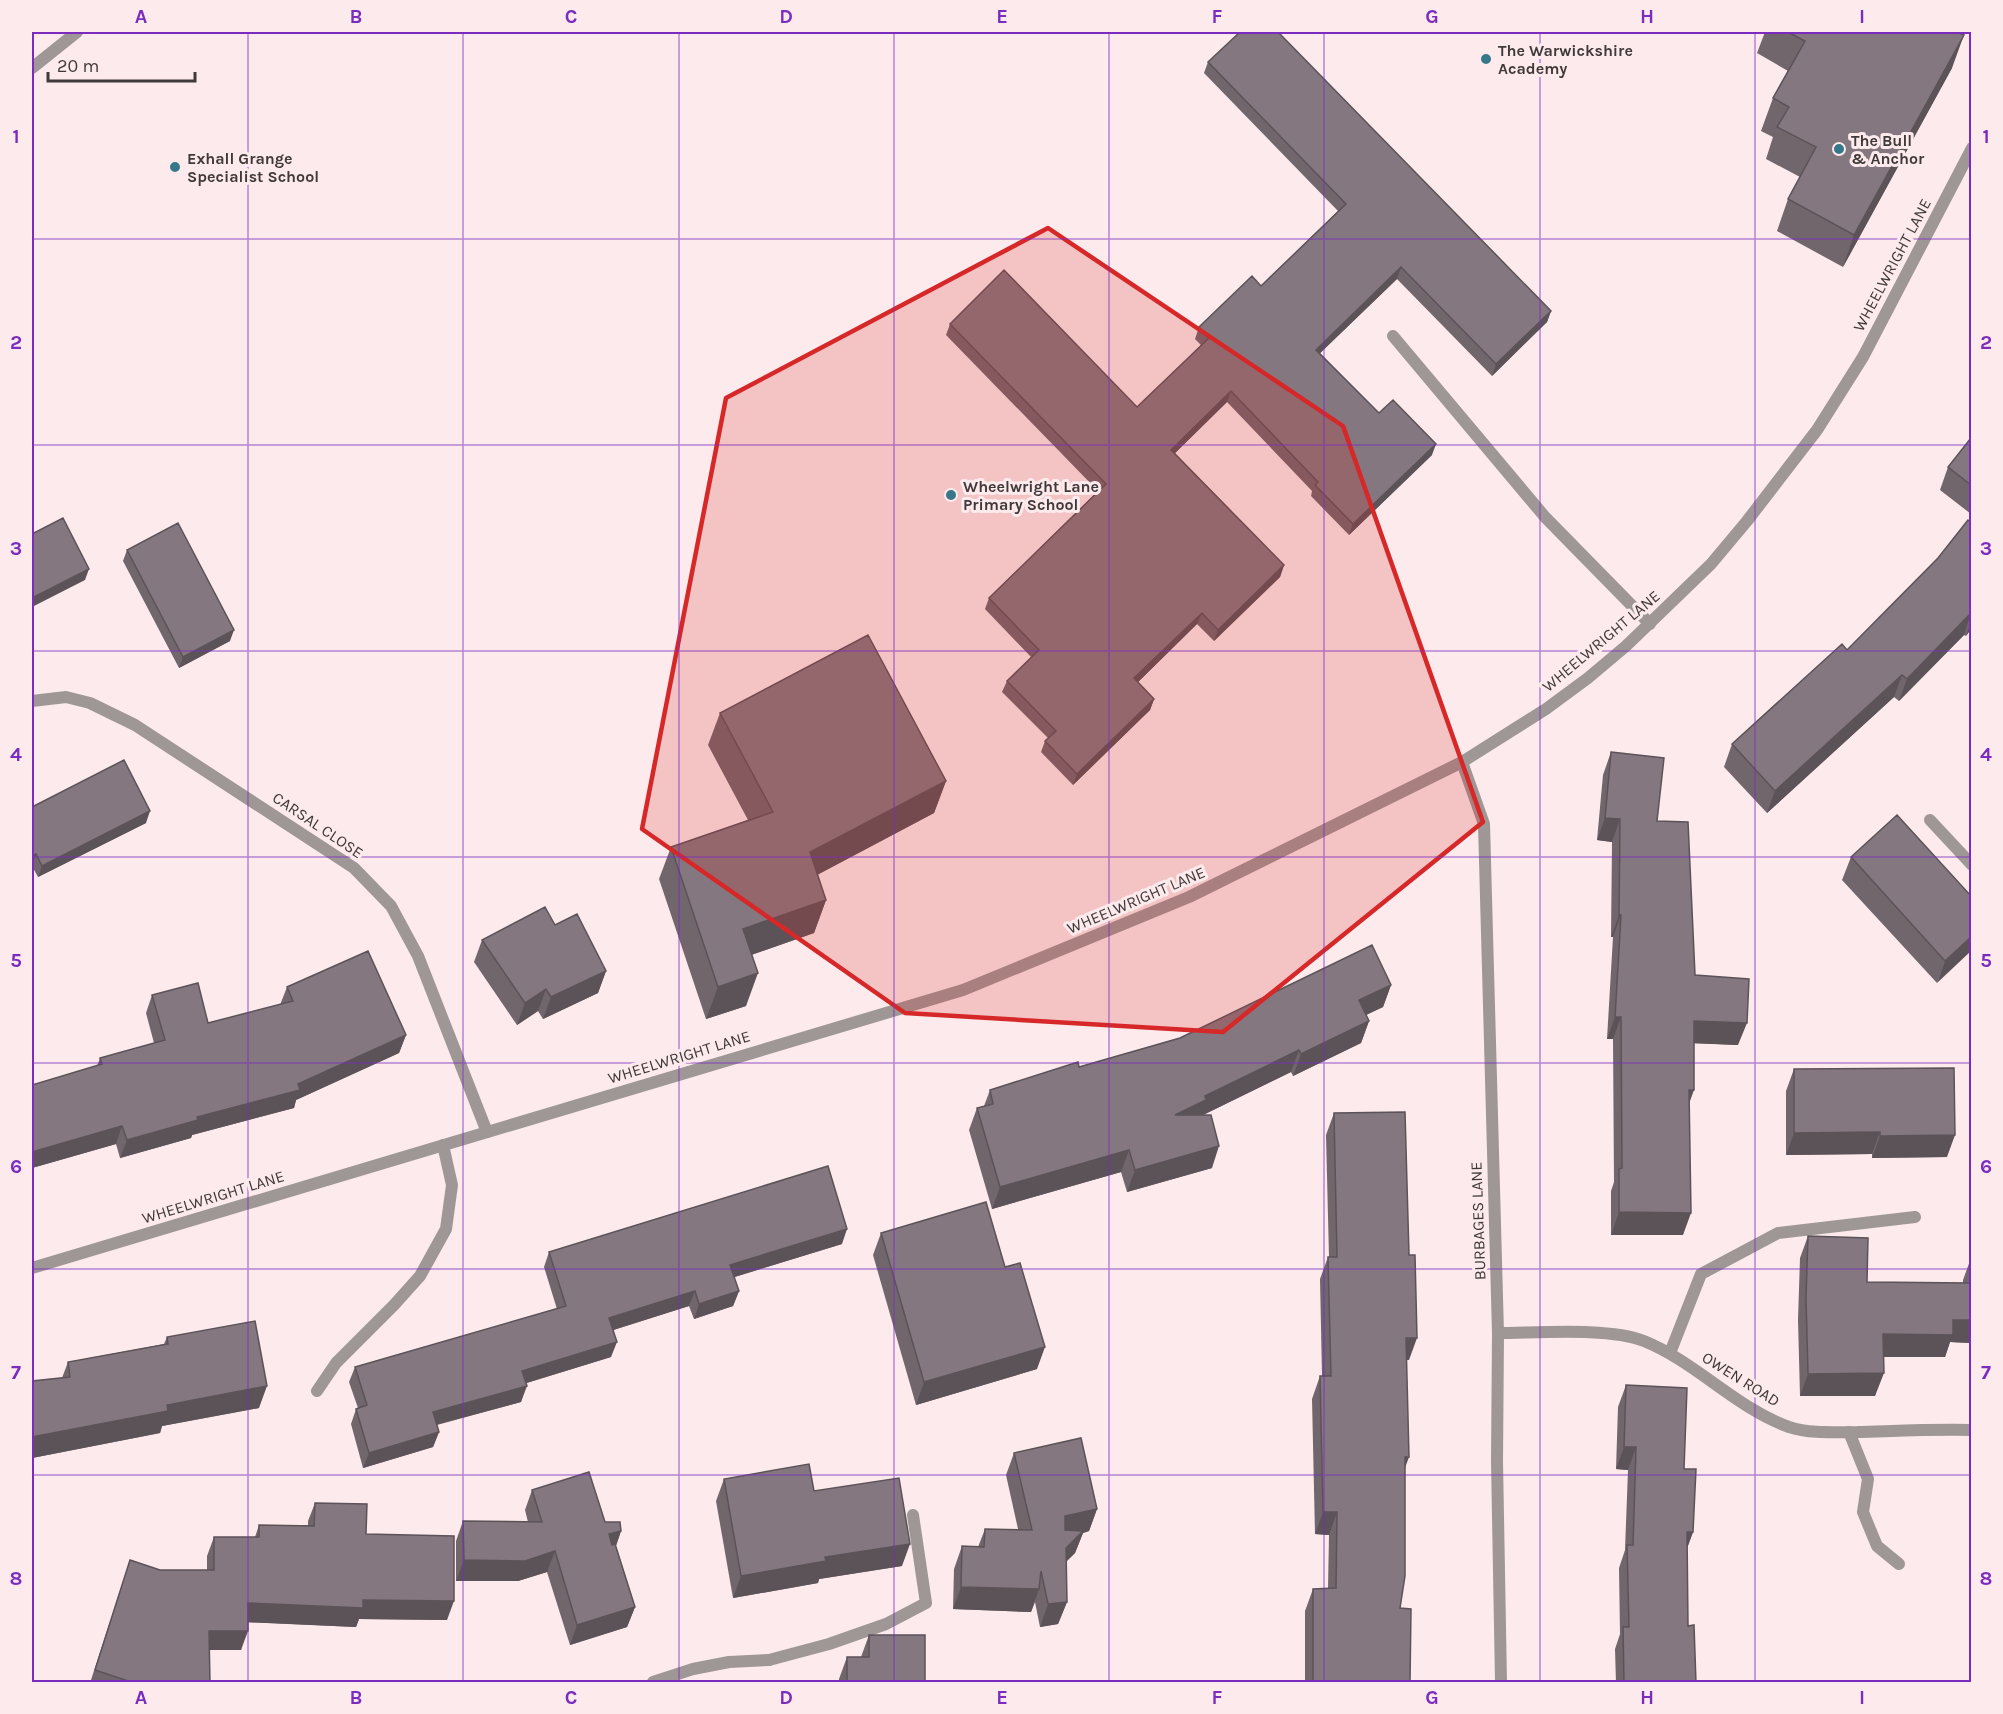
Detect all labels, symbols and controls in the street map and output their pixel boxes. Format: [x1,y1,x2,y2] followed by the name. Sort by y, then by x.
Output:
[135,5,148,28] text: A
[350,5,362,28] text: B
[565,5,577,28] text: C
[779,5,793,28] text: D
[996,5,1008,28] text: E
[1212,5,1223,28] text: F
[1425,5,1439,28] text: G
[1640,5,1654,28] text: H
[1859,5,1865,28] text: I
[1498,41,1633,78] place label: The Warwickshire Academy
[48,45,195,83] scale bar
[1479,52,1493,66] marker: The Warwickshire Academy
[57,55,99,77] text: 20 m
[12,125,20,148] text: 1
[1982,125,1990,148] text: 1
[1851,131,1925,168] place label: The Bull & Anchor
[1832,142,1846,156] marker: The Bull & Anchor
[187,149,319,186] place label: Exhall Grange Specialist School
[168,160,182,174] marker: Exhall Grange Specialist School
[1849,195,1935,335] street label: WHEELWRIGHT LANE
[10,331,22,354] text: 2
[1980,331,1992,354] text: 2
[963,477,1099,514] place label: Wheelwright Lane Primary School
[944,488,958,502] marker: Wheelwright Lane Primary School
[10,537,22,560] text: 3
[1980,537,1992,560] text: 3
[1538,586,1664,696] street label: WHEELWRIGHT LANE
[10,743,22,766] text: 4
[1980,743,1992,766] text: 4
[269,788,367,862] street label: CARSAL CLOSE
[1064,862,1208,938] street label: WHEELWRIGHT LANE
[10,949,22,972] text: 5
[1980,949,1992,972] text: 5
[606,1026,752,1088] street label: WHEELWRIGHT LANE
[10,1155,22,1178] text: 6
[1980,1155,1992,1178] text: 6
[1466,1161,1490,1281] street label: BURBAGES LANE
[140,1166,286,1228] street label: WHEELWRIGHT LANE
[1699,1348,1783,1410] street label: OWEN ROAD
[11,1361,21,1384] text: 7
[1981,1361,1991,1384] text: 7
[10,1567,22,1590] text: 8
[1980,1567,1992,1590] text: 8
[135,1686,148,1709] text: A
[350,1686,362,1709] text: B
[565,1686,577,1709] text: C
[779,1686,793,1709] text: D
[996,1686,1008,1709] text: E
[1212,1686,1223,1709] text: F
[1425,1686,1439,1709] text: G
[1640,1686,1654,1709] text: H
[1859,1686,1865,1709] text: I

